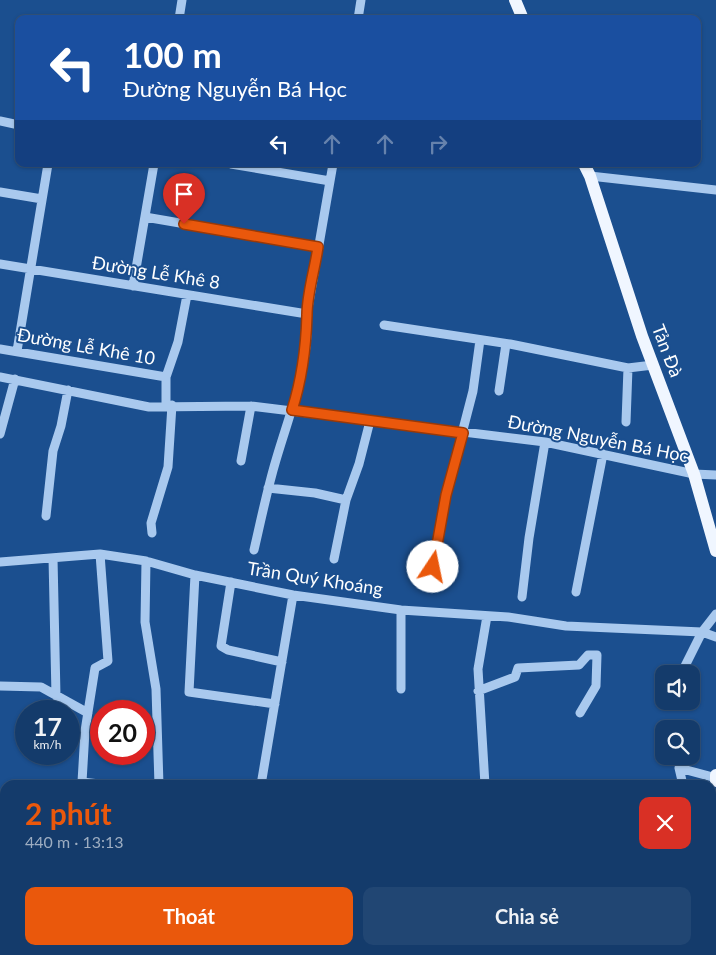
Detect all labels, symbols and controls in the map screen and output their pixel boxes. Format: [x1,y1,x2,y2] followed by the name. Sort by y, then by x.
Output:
[123,33,222,75] text: 100 m
[40,35,105,100] icon: left
[123,75,347,102] text: Đường Nguyễn Bá Học
[265,130,293,158] icon: left
[318,130,346,158] icon: ahead
[371,130,399,158] icon: ahead
[424,130,452,158] icon: right
[163,173,205,224] pin
[170,180,198,208] icon: arrive
[91,251,222,293] street label: Đường Lễ Khê 8
[648,321,688,380] street label: Tản Đà
[15,323,157,369] street label: Đường Lễ Khê 10
[506,410,691,466] street label: Đường Nguyễn Bá Học
[406,540,458,592] position arrow
[246,556,385,600] street label: Trần Quý Khoáng
[655,665,700,765] map controls
[655,665,700,710] button: sound
[90,700,155,765] speed limit sign: 20
[33,711,62,741] text: 17
[655,720,700,765] button: search
[33,737,62,752] text: km/h
[25,795,112,831] text: 2 phút
[639,797,691,849] button: close
[25,832,124,851] text: 440 m · 13:13
[25,887,353,945] button: Thoát
[363,887,691,945] button: Chia sẻ

